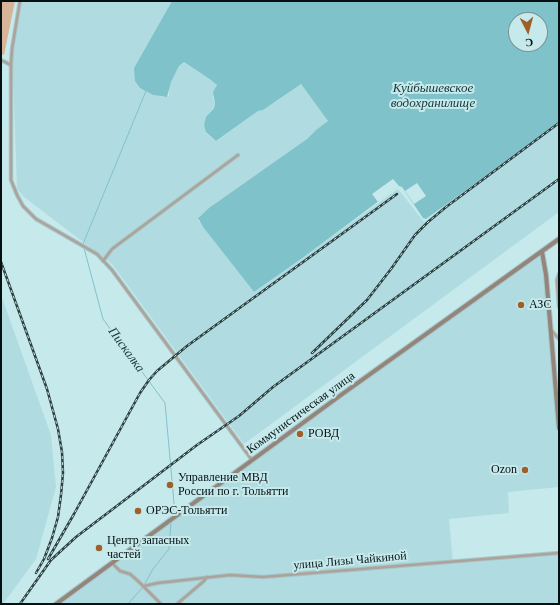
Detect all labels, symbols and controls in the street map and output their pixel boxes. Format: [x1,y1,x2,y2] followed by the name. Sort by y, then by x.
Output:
[508,12,548,52] north arrow
[525,37,534,49] text: С
[391,81,475,112] water label: Куйбышевское водохранилище
[529,298,551,312] place label: АЗС
[516,300,526,310] marker: АЗС
[104,324,148,376] water label: Пискалка
[244,369,358,457] street label: Коммунистическая улица
[308,427,339,441] place label: РОВД
[295,429,305,439] marker: РОВД
[491,463,517,477] place label: Ozon
[520,465,530,475] marker: Ozon
[178,471,288,499] place label: Управление МВД России по г. Тольятти
[165,480,175,490] marker: Управление МВД России по г. Тольятти
[146,504,227,518] place label: ОРЭС-Тольятти
[133,506,143,516] marker: ОРЭС-Тольятти
[107,534,189,562] place label: Центр запасных частей
[94,543,104,553] marker: Центр запасных частей
[293,549,407,573] street label: улица Лизы Чайкиной

